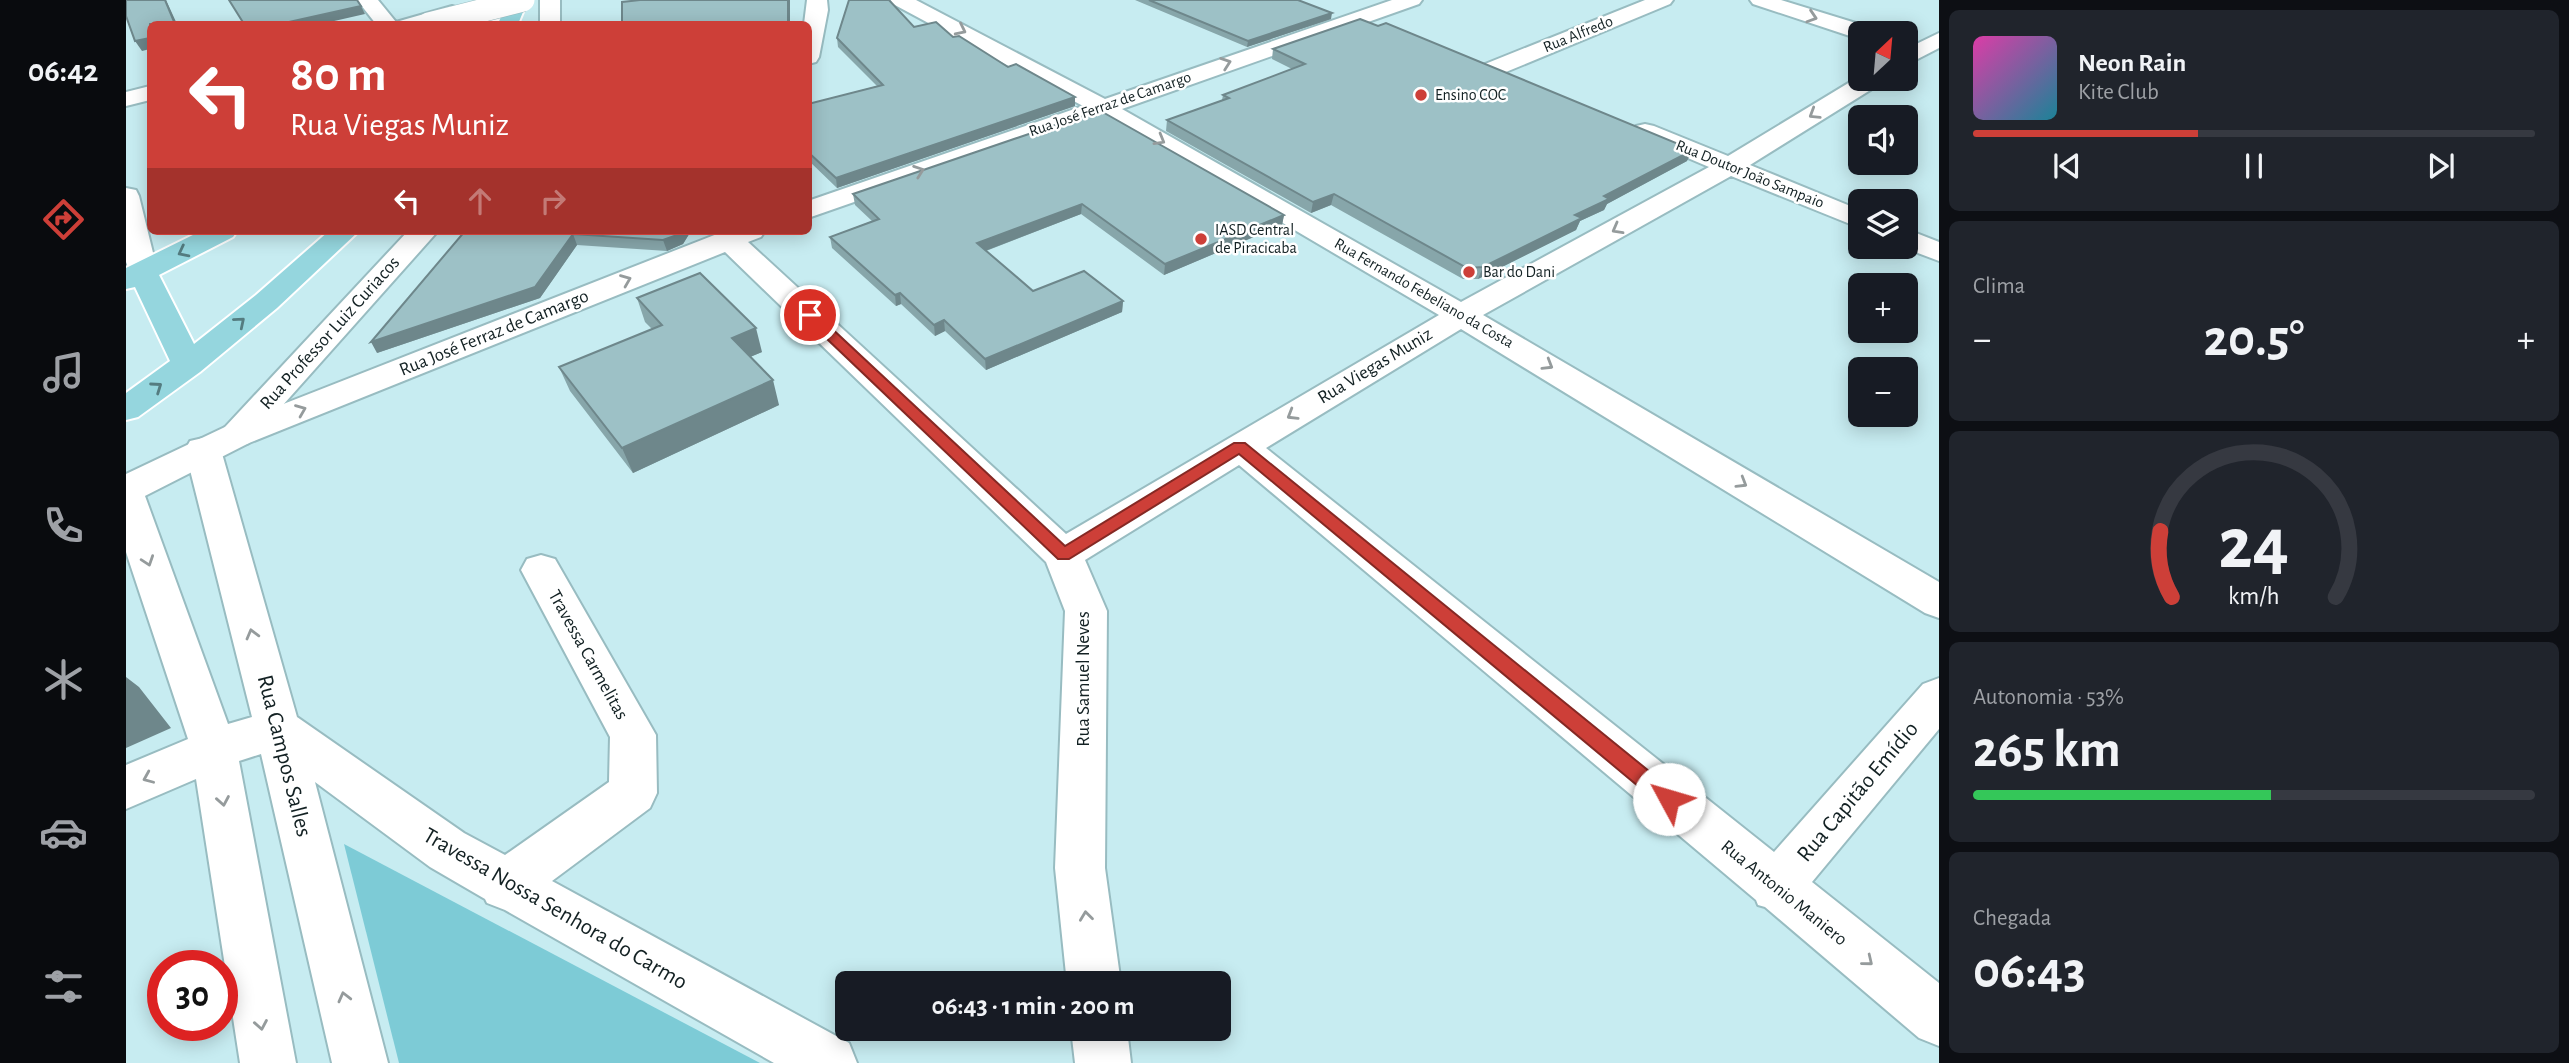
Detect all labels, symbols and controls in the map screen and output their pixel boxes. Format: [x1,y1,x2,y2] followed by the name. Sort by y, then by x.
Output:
[1806,8,1818,23] one-way arrow
[1541,13,1615,55] street label: Rua Alfredo
[1848,21,1918,91] north arrow
[1848,21,1918,427] map controls
[954,22,966,36] one-way arrow
[175,49,266,140] icon: left
[2078,50,2186,76] text: Neon Rain
[290,51,387,100] text: 80 m
[28,55,98,87] text: 06:42
[1220,57,1232,71] one-way arrow
[1027,69,1193,139] street label: Rua José Ferraz de Camargo
[2078,81,2159,104] text: Kite Club
[1413,87,1429,103] marker: Ensino COC
[1435,87,1506,103] place label: Ensino COC
[1848,105,1918,175] button: sound
[1808,106,1821,119] one-way arrow
[290,109,509,141] text: Rua Viegas Muniz
[1153,132,1166,145] one-way arrow
[1674,137,1827,211] street label: Rua Doutor João Sampaio
[2048,147,2086,185] icon: previous
[2235,147,2273,185] icon: pause
[2422,147,2460,185] icon: next
[912,165,925,179] one-way arrow
[388,182,426,220] icon: left
[461,182,499,220] icon: ahead
[534,182,572,220] icon: right
[1848,189,1918,259] button: layers
[39,195,88,244] icon: directions
[1612,221,1624,234] one-way arrow
[1215,222,1297,256] place label: IASD Central de Piracicaba
[1193,231,1209,247] marker: IASD Central de Piracicaba
[1332,235,1516,351] street label: Rua Fernando Febeliano da Costa
[178,244,190,258] one-way arrow
[257,253,403,413] street label: Rua Professor Luiz Curiacos
[1461,264,1477,280] marker: Bar do Dani
[1483,264,1555,280] place label: Bar do Dani
[1848,273,1918,343] button: +
[619,274,631,288] one-way arrow
[1973,275,2025,298] text: Clima
[780,285,840,345] pin
[397,286,591,380] street label: Rua José Ferraz de Camargo
[791,296,829,334] icon: arrive
[2203,313,2305,365] text: 20.5°
[233,317,245,330] one-way arrow
[1973,321,1991,359] text: −
[2517,321,2535,359] text: +
[1314,324,1436,408] street label: Rua Viegas Muniz
[39,348,88,397] icon: music
[1540,357,1553,370] one-way arrow
[1848,357,1918,427] button: −
[149,383,162,395] one-way arrow
[294,404,306,418] one-way arrow
[1287,407,1300,420] one-way arrow
[1735,475,1748,488] one-way arrow
[39,501,88,550] icon: phone
[2219,510,2289,583] text: 24
[140,554,154,566] one-way arrow
[2228,584,2280,609] text: km/h
[545,587,631,723] street label: Travessa Carmelitas
[1074,611,1093,747] street label: Rua Samuel Neves
[246,628,260,640] one-way arrow
[39,655,88,704] icon: climate
[253,673,315,839] street label: Rua Campos Salles
[1973,686,2124,709] text: Autonomia · 53%
[1793,718,1923,866] street label: Rua Capitão Emídio
[1973,724,2121,776] text: 265 km
[1632,762,1706,836] position arrow
[142,770,155,784] one-way arrow
[215,795,230,807] one-way arrow
[39,808,88,857] icon: car
[419,824,691,994] street label: Travessa Nossa Senhora do Carmo
[1717,836,1851,950] street label: Rua Antonio Maniero
[1973,907,2051,930] text: Chegada
[1078,910,1093,922] one-way arrow
[1973,945,2086,997] text: 06:43
[147,950,238,1041] speed limit sign: 30
[1860,952,1872,965] one-way arrow
[39,962,88,1011] icon: filters
[338,991,352,1003] one-way arrow
[931,993,1135,1019] text: 06:43 · 1 min · 200 m
[253,1019,268,1031] one-way arrow

